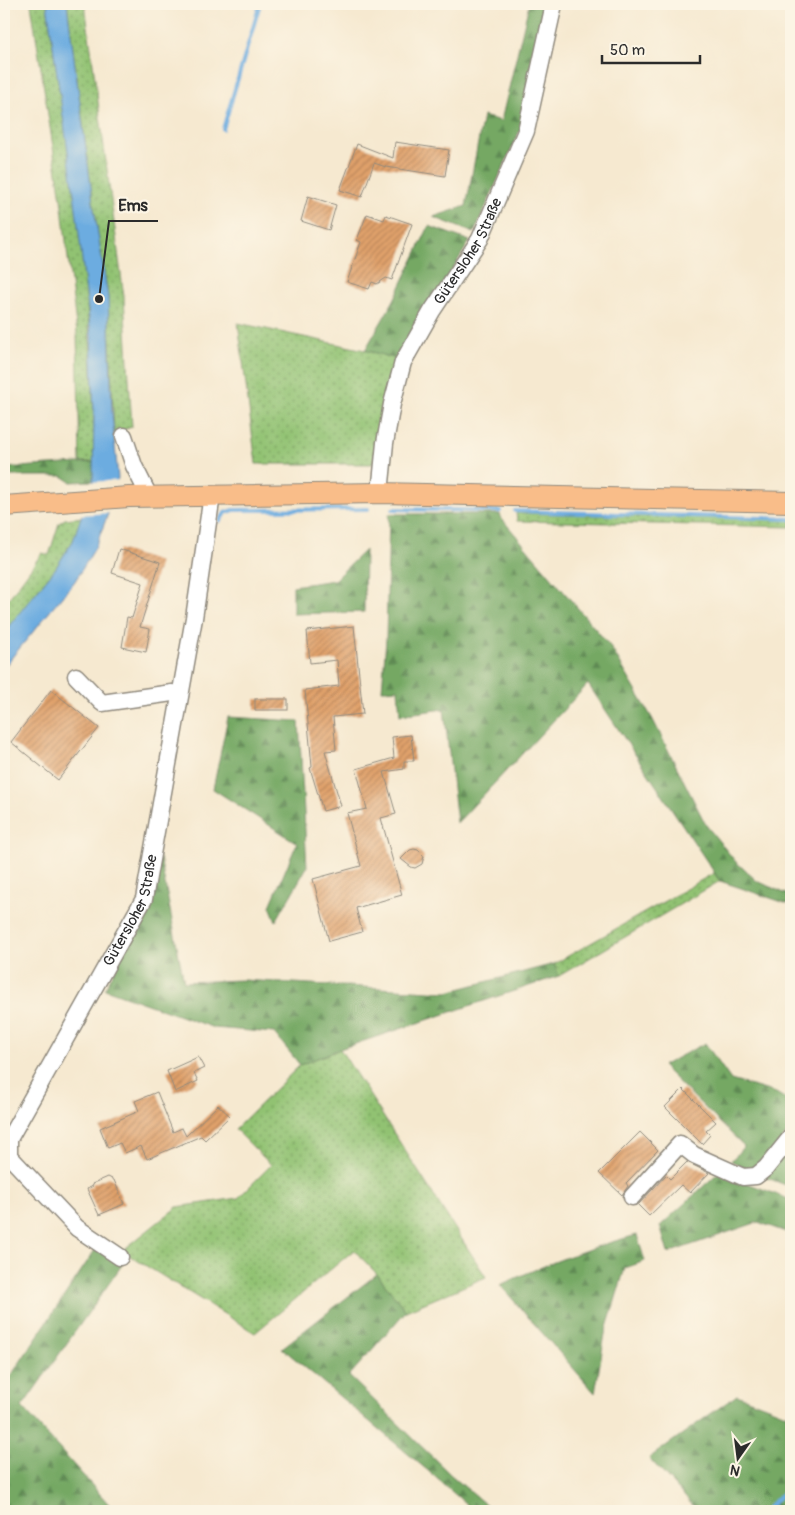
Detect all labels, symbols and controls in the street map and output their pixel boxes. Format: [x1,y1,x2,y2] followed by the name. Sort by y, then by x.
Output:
[602,32,700,64] scale bar
[610,41,645,60] text: 50 m
[109,190,158,221] callout: Ems
[430,195,507,308] street label: Gütersloher Straße
[118,196,149,216] text: Ems
[99,852,162,970] street label: Gütersloher Straße
[712,1432,762,1482] north arrow
[728,1461,742,1480] text: N

